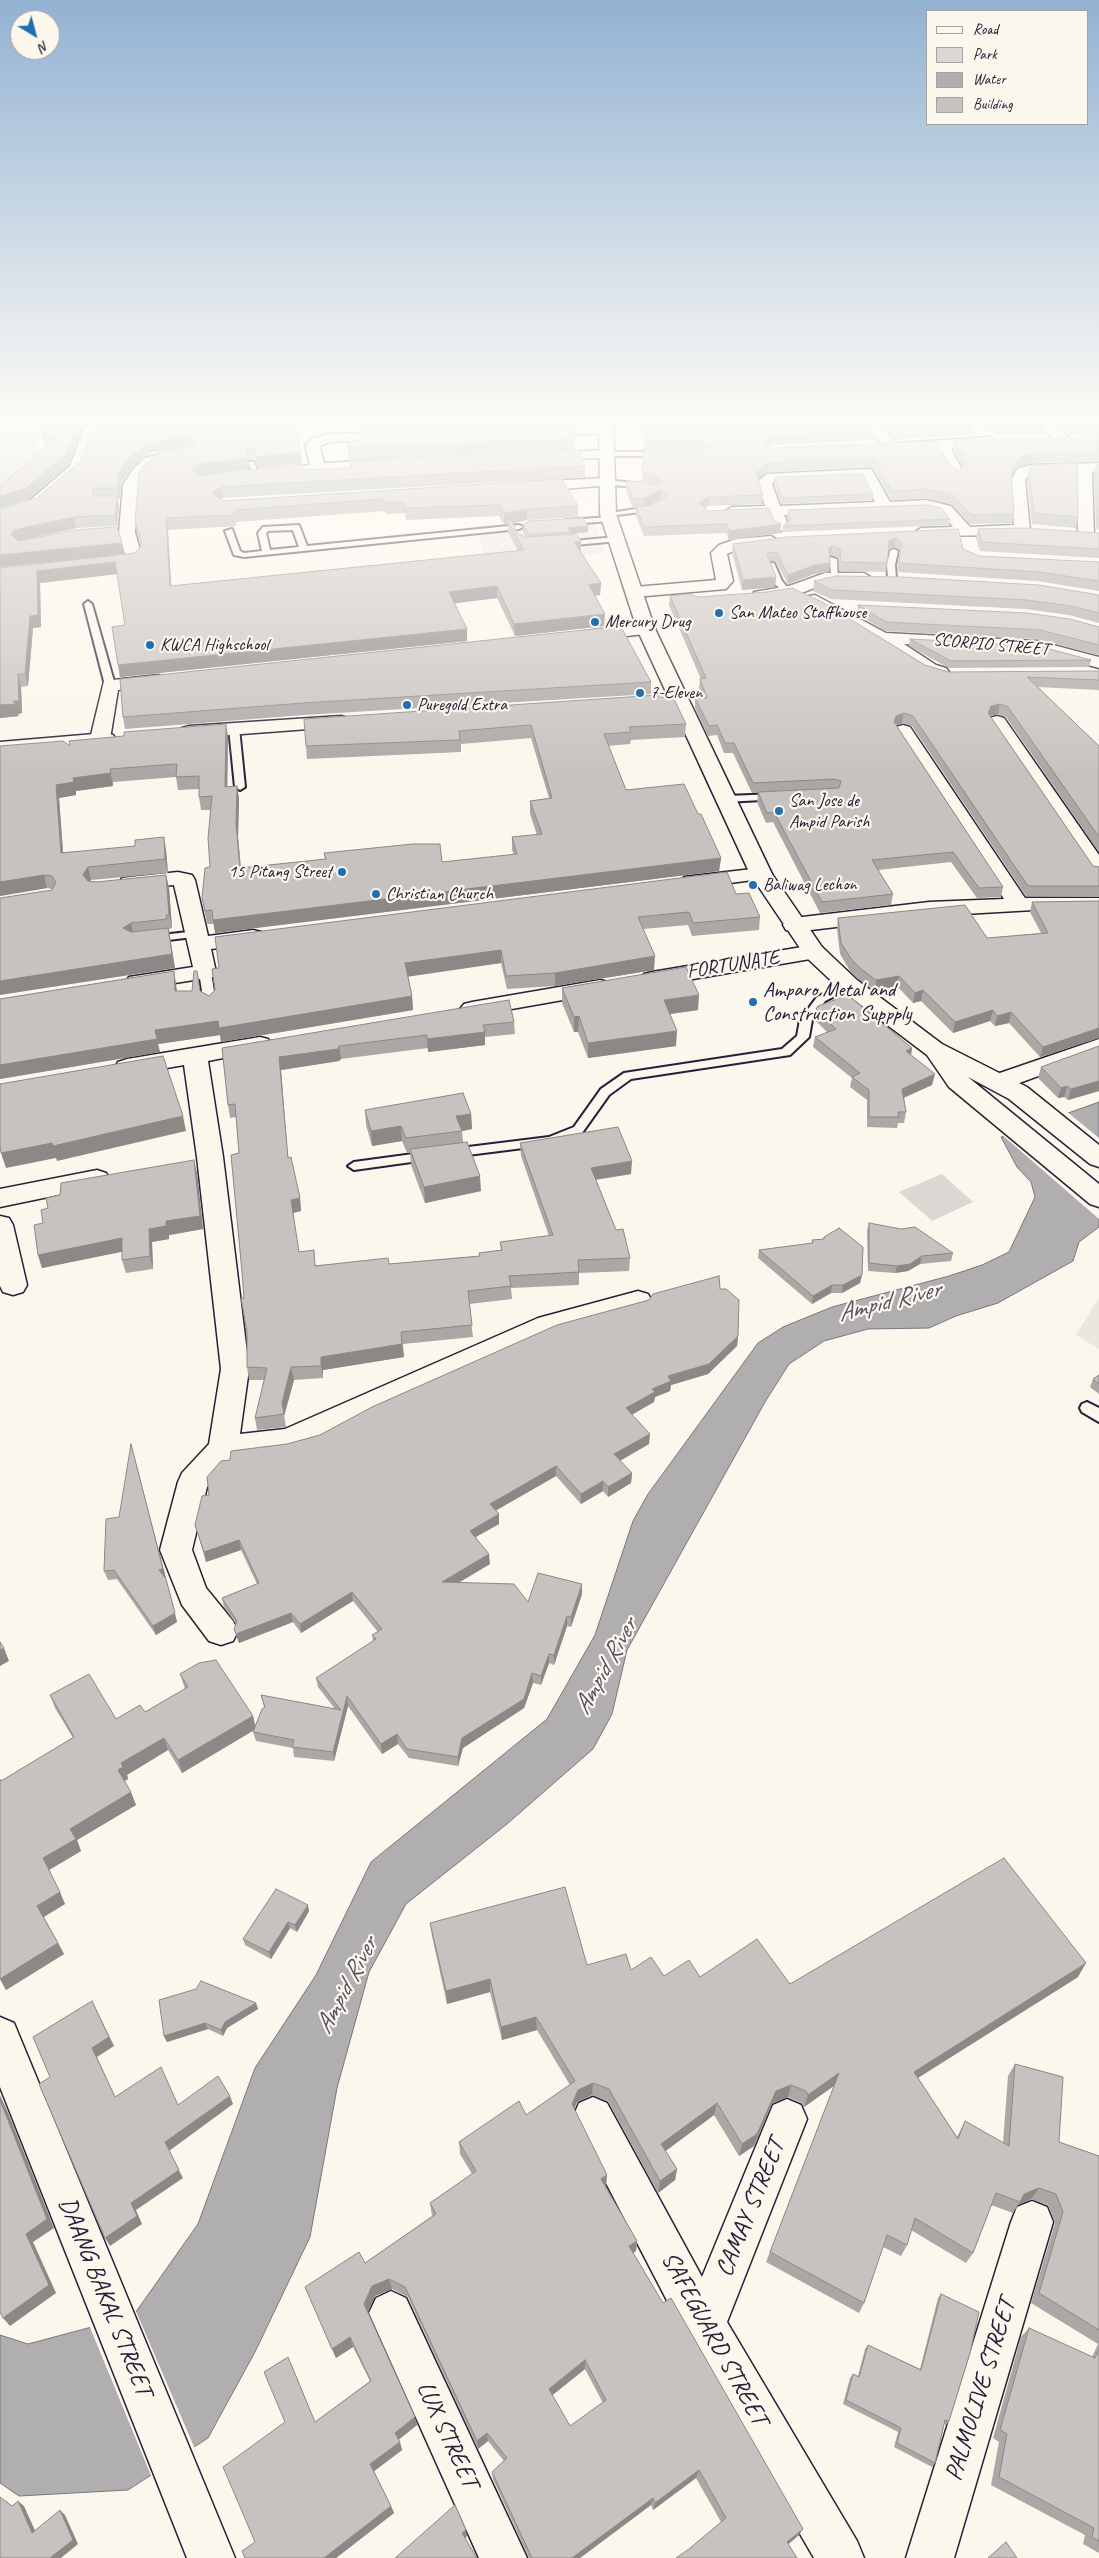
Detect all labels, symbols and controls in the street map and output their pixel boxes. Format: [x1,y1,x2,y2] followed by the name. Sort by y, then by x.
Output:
[10,10,60,60] north arrow
[926,10,1089,125] legend
[973,20,998,39] text: Road
[35,37,52,56] text: N
[973,45,997,64] text: Park
[973,70,1006,89] text: Water
[973,95,1012,114] text: Building
[729,602,866,624] place label: San Mateo Staffhouse
[713,607,725,619] marker: San Mateo Staffhouse
[605,611,690,633] place label: Mercury Drug
[589,616,601,628] marker: Mercury Drug
[932,629,1050,661] street label: SCORPIO STREET
[160,634,269,656] place label: KWCA Highschool
[144,639,156,651] marker: KWCA Highschool
[650,682,702,704] place label: 7-Eleven
[634,687,646,699] marker: 7-Eleven
[417,694,507,716] place label: Puregold Extra
[401,699,413,711] marker: Puregold Extra
[789,790,869,832] place label: San Jose de Ampid Parish
[773,805,785,817] marker: San Jose de Ampid Parish
[228,861,332,883] place label: 15 Pitang Street
[336,866,348,878] marker: 15 Pitang Street
[763,874,857,896] place label: Baliwag Lechon
[747,879,759,891] marker: Baliwag Lechon
[386,883,493,905] place label: Christian Church
[370,888,382,900] marker: Christian Church
[685,945,781,985] street label: FORTUNATE
[763,977,911,1027] place label: Amparo Metal and Construction Suppply
[747,996,759,1008] marker: Amparo Metal and Construction Suppply
[835,1274,943,1330] water label: Ampid River
[567,1614,645,1720] water label: Ampid River
[309,1933,385,2039] water label: Ampid River
[710,2135,792,2281] street label: CAMAY STREET
[51,2193,159,2401] street label: DAANG BAKAL STREET
[654,2247,774,2431] street label: SAFEGUARD STREET
[939,2295,1023,2485] street label: PALMOLIVE STREET
[409,2377,485,2493] street label: LUX STREET

